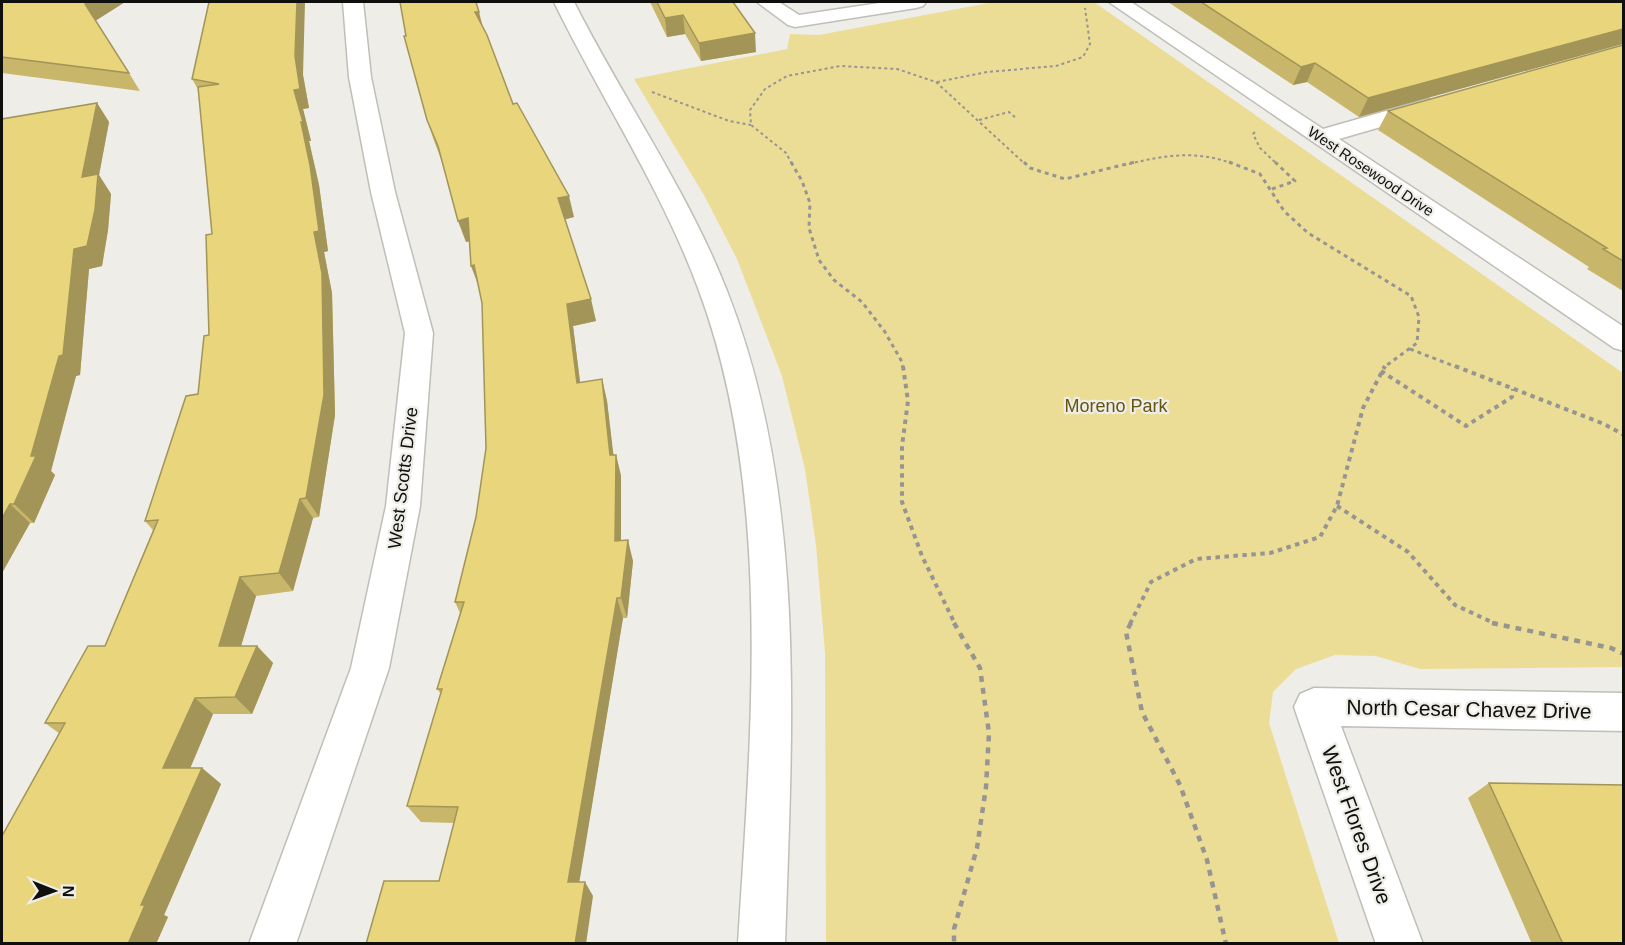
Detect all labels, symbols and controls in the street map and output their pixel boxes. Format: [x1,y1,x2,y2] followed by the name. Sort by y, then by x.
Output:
[1305,123,1437,219] street label: West Rosewood Drive
[1064,396,1169,416] park label: Moreno Park
[384,406,422,550] street label: West Scotts Drive
[1346,695,1592,723] street label: North Cesar Chavez Drive
[1318,743,1396,907] street label: West Flores Drive
[24,861,84,921] north arrow
[60,885,77,897] text: N

